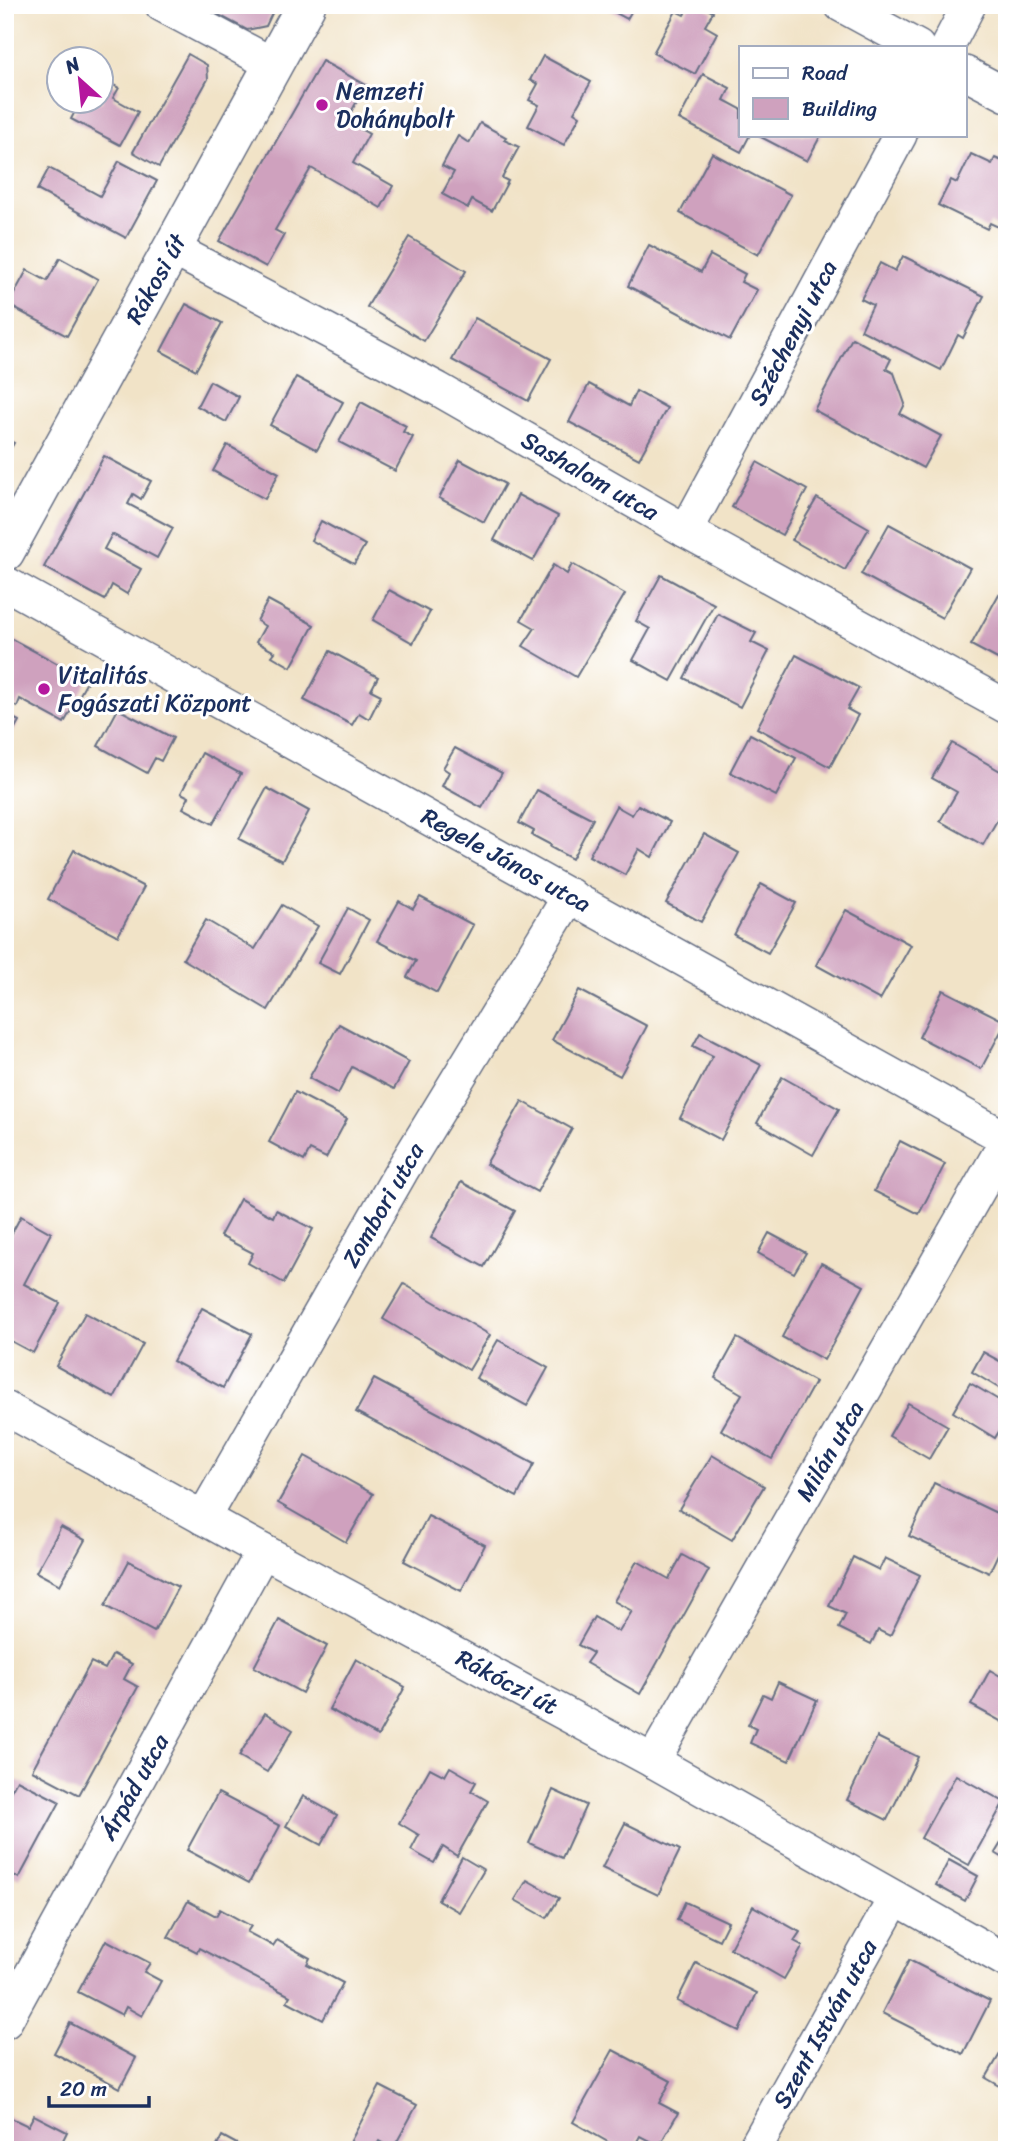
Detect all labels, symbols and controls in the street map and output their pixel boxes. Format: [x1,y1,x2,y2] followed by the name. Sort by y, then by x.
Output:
[46,46,116,116] north arrow
[739,46,967,136] legend
[58,47,87,83] text: N
[802,54,849,92] text: Road
[336,70,456,140] place label: Nemzeti Dohánybolt
[802,90,878,128] text: Building
[314,97,330,113] marker: Nemzeti Dohánybolt
[114,225,199,332] street label: Rákosi út
[737,252,849,414] street label: Széchenyi utca
[513,419,668,533] street label: Sashalom utca
[58,654,252,724] place label: Vitalitás Fogászati Központ
[36,681,52,697] marker: Vitalitás Fogászati Központ
[413,796,599,924] street label: Regele János utca
[330,1134,436,1276] street label: Zombori utca
[784,1393,876,1509] street label: Milán utca
[448,1637,566,1727] street label: Rákóczi út
[87,1725,181,1849] street label: Árpád utca
[761,1931,890,2117] street label: Szent István utca
[49,2064,149,2108] scale bar
[60,2070,107,2108] text: 20 m

